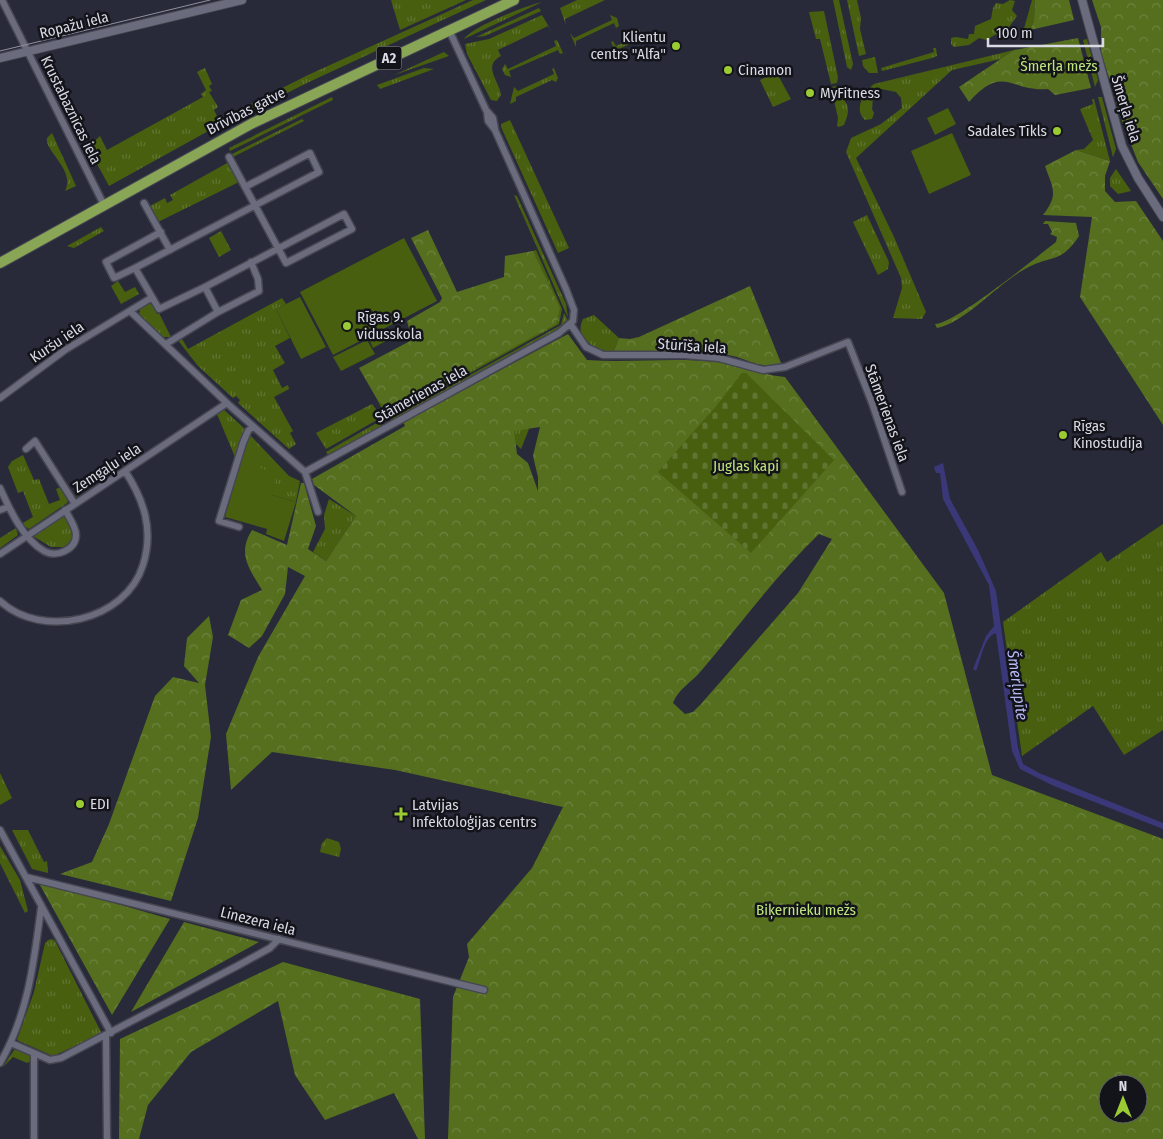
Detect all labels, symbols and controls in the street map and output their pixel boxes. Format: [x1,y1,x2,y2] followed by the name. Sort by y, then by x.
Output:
[38,8,110,42] street label: Ropažu iela
[988,15,1103,47] scale bar
[996,24,1033,42] text: 100 m
[590,28,666,63] place label: Klientu centrs "Alfa"
[670,40,682,52] marker: Klientu centrs "Alfa"
[376,46,402,70] road number: A2
[37,53,105,167] street label: Krustabaznīcas iela
[1020,57,1098,76] park label: Šmerļa mežs
[738,61,792,79] place label: Cinamon
[722,64,734,76] marker: Cinamon
[1106,73,1145,145] street label: Šmerļa iela
[204,83,288,139] street label: Brīvības gatve
[820,84,880,102] place label: MyFitness
[804,87,816,99] marker: MyFitness
[967,122,1047,140] place label: Sadales Tīkls
[1051,125,1063,137] marker: Sadales Tīkls
[357,308,422,343] place label: Rīgas 9. vidusskola
[27,318,87,366] street label: Kuršu iela
[341,320,353,332] marker: Rīgas 9. vidusskola
[657,335,727,357] street label: Stūrīša iela
[372,361,470,427] street label: Stāmerienas iela
[861,362,913,464] street label: Stāmerienas iela
[1073,417,1143,452] place label: Rīgas Kinostudija
[1057,429,1069,441] marker: Rīgas Kinostudija
[70,439,145,498] street label: Zemgaļu iela
[713,457,779,475] park label: Juglas kapi
[1002,648,1033,722] water label: Šmerļupīte
[90,795,110,813] place label: EDI
[412,796,537,831] place label: Latvijas Infektoloģijas centrs
[74,798,86,810] marker: EDI
[394,807,408,821] marker: Latvijas Infektoloģijas centrs
[756,901,856,920] park label: Biķernieku mežs
[218,903,298,939] street label: Linezera iela
[1098,1074,1148,1124] north arrow
[1119,1078,1127,1095] text: N

